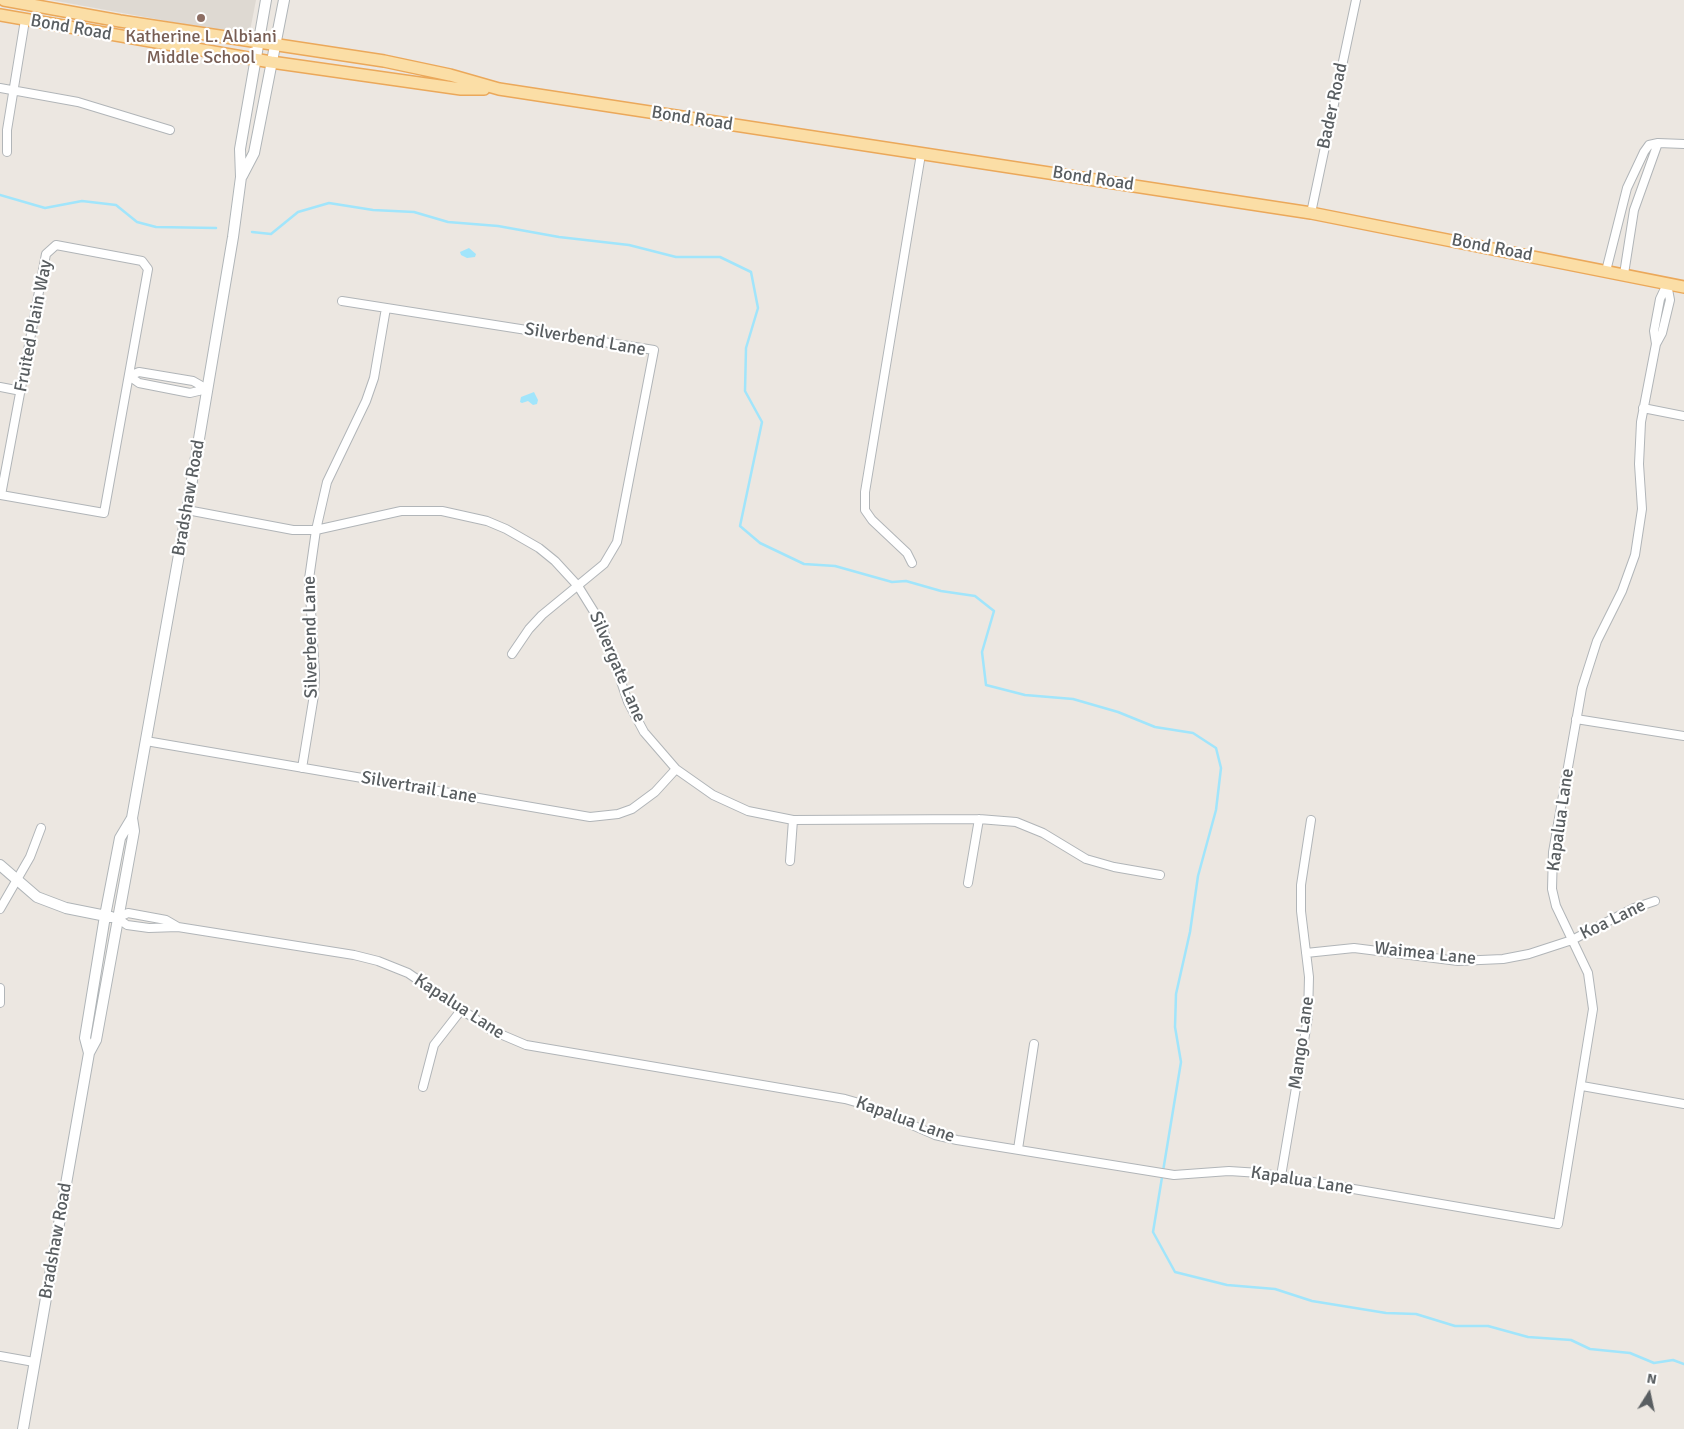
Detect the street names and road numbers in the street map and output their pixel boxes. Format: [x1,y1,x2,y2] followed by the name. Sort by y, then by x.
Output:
[29,10,113,46] street label: Bond Road
[1313,61,1353,151] street label: Bader Road
[650,102,734,136] street label: Bond Road
[1051,162,1135,196] street label: Bond Road
[1450,230,1534,266] street label: Bond Road
[11,258,57,394] street label: Fruited Plain Way
[523,319,647,361] street label: Silverbend Lane
[168,438,210,558] street label: Bradshaw Road
[299,576,323,698] street label: Silverbend Lane
[584,608,650,726] street label: Silvergate Lane
[359,767,479,809] street label: Silvertrail Lane
[1543,767,1579,873] street label: Kapalua Lane
[1577,895,1649,945] street label: Koa Lane
[1373,938,1477,970] street label: Waimea Lane
[410,970,508,1044] street label: Kapalua Lane
[1285,995,1319,1091] street label: Mango Lane
[853,1092,957,1148] street label: Kapalua Lane
[1249,1162,1355,1200] street label: Kapalua Lane
[35,1181,77,1301] street label: Bradshaw Road

